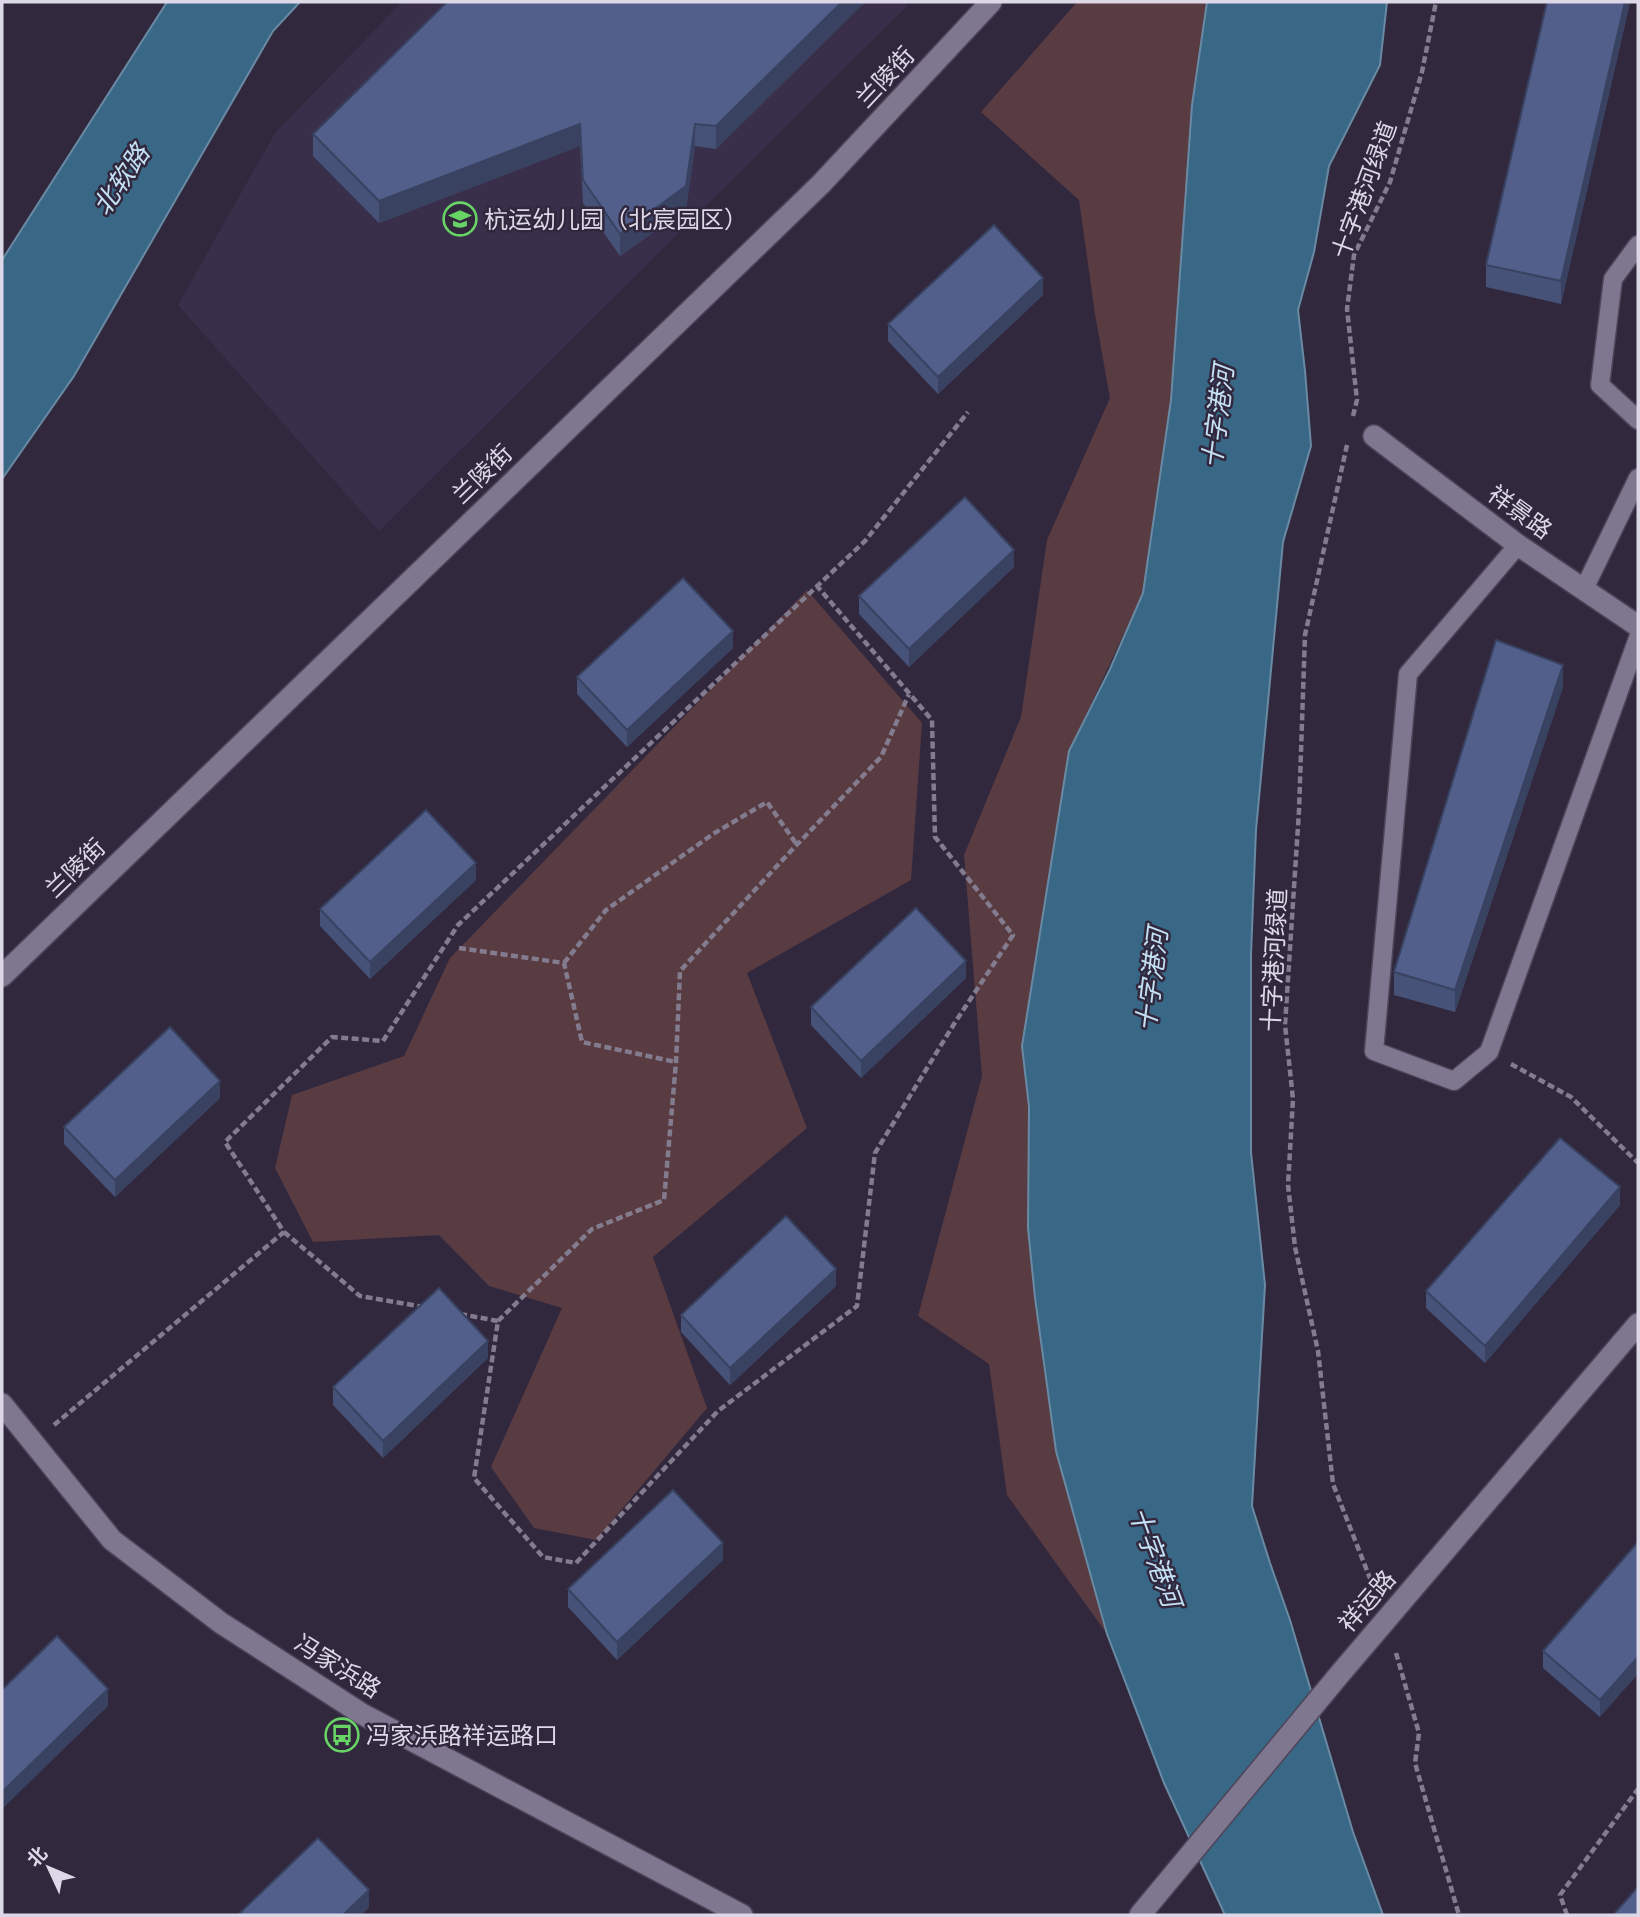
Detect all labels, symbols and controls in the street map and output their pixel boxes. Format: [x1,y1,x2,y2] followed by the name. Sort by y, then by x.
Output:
[850,41,920,113] street label: 兰陵街
[1326,117,1402,263] street label: 十字港河绿道
[86,137,157,221] water label: 北软路
[441,200,479,238] school or university icon: 杭运幼儿园（北宸园区）
[484,205,748,234] place label: 杭运幼儿园（北宸园区）
[1196,358,1241,471] water label: 十字港河
[446,439,518,509] street label: 兰陵街
[1482,479,1558,545] street label: 祥景路
[39,833,111,903] street label: 兰陵街
[1256,887,1292,1033] street label: 十字港河绿道
[1130,921,1175,1034] water label: 十字港河
[1122,1503,1190,1616] water label: 十字港河
[1332,1564,1402,1638] street label: 祥运路
[290,1628,386,1704] street label: 冯家浜路
[323,1716,361,1754] bus stop icon: 冯家浜路祥运路口
[366,1721,558,1750] place label: 冯家浜路祥运路口
[14,1833,84,1903] north arrow
[22,1842,52,1871] text: 北

